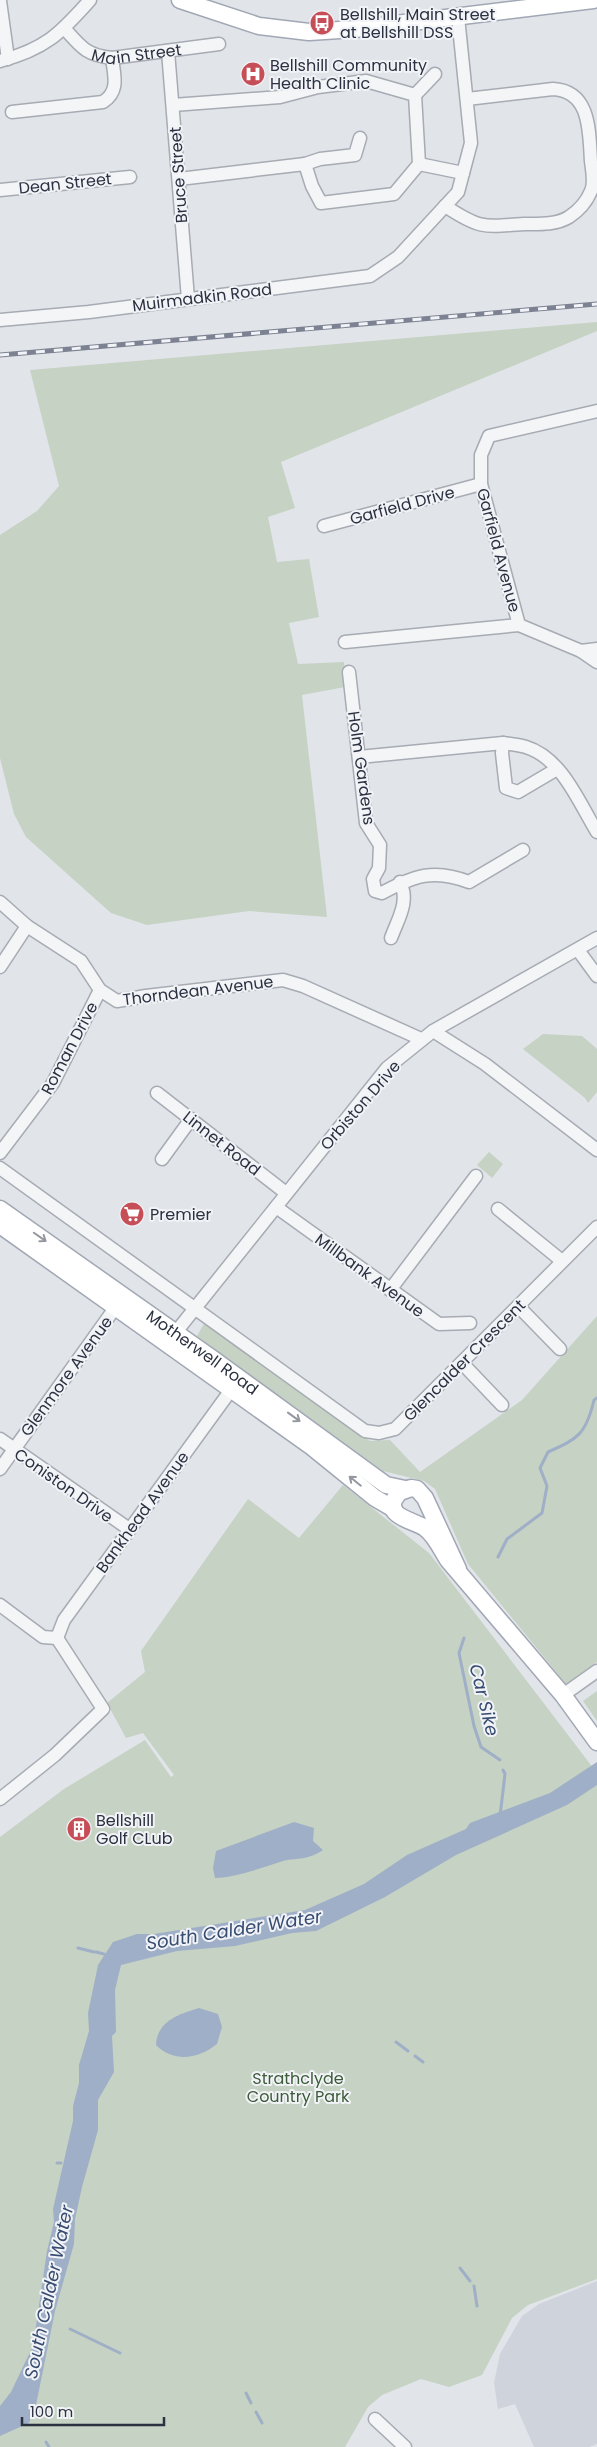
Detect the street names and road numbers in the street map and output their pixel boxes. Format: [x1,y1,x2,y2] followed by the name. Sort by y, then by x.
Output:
[89,38,183,70] street label: Main Street
[164,126,193,224] street label: Bruce Street
[17,167,113,200] street label: Dean Street
[131,278,273,317] street label: Muirmadkin Road
[347,480,457,531] street label: Garfield Drive
[471,486,526,615] street label: Garfield Avenue
[342,710,381,826] street label: Holm Gardens
[121,970,275,1011] street label: Thorndean Avenue
[35,998,104,1099] street label: Roman Drive
[315,1055,406,1155] street label: Orbiston Drive
[178,1106,265,1181] street label: Linnet Road
[310,1228,429,1323] street label: Millbank Avenue
[398,1294,531,1427] street label: Glencalder Crescent
[142,1305,263,1400] street label: Motherwell Road
[15,1311,118,1441] street label: Glenmore Avenue
[10,1443,118,1528] street label: Coniston Drive
[90,1447,194,1578] street label: Bankhead Avenue

